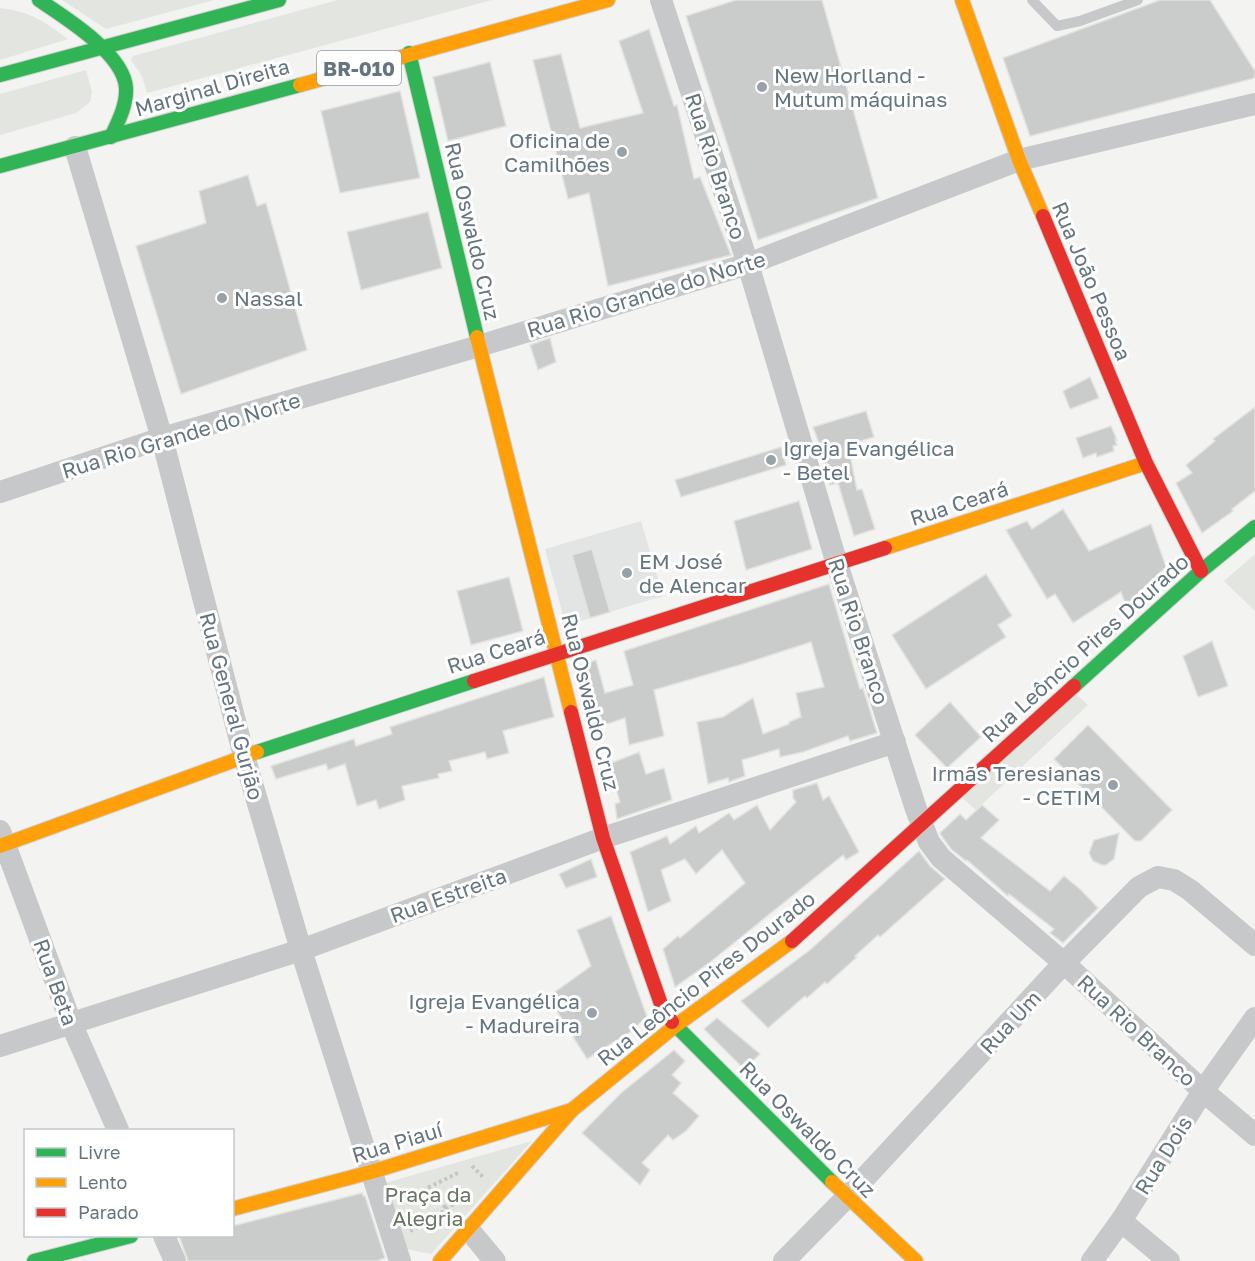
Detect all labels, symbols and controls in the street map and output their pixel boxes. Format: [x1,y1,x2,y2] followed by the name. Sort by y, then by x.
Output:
[317,51,401,85] road number: BR-010
[132,53,292,121] street label: Marginal Direita
[774,62,947,112] place label: New Horlland - Mutum máquinas
[755,80,769,94] marker: New Horlland - Mutum máquinas
[680,90,752,242] street label: Rua Rio Branco
[504,127,610,177] place label: Oficina de Camilhões
[440,139,506,323] street label: Rua Oswaldo Cruz
[615,145,629,159] marker: Oficina de Camilhões
[1047,198,1137,364] street label: Rua João Pessoa
[524,245,768,343] street label: Rua Rio Grande do Norte
[234,285,303,311] place label: Nassal
[215,291,229,305] marker: Nassal
[59,386,303,484] street label: Rua Rio Grande do Norte
[783,435,955,485] place label: Igreja Evangélica - Betel
[764,453,778,467] marker: Igreja Evangélica - Betel
[907,475,1011,531] street label: Rua Ceará
[639,548,746,598] place label: EM José de Alencar
[976,548,1194,748] street label: Rua Leôncio Pires Dourado
[823,555,895,707] street label: Rua Rio Branco
[620,566,634,580] marker: EM José de Alencar
[194,609,270,803] street label: Rua General Gurjão
[556,611,626,793] street label: Rua Oswaldo Cruz
[444,623,548,679] street label: Rua Ceará
[931,760,1101,810] place label: Irmãs Teresianas - CETIM
[1106,778,1120,792] marker: Irmãs Teresianas - CETIM
[386,862,510,928] street label: Rua Estreita
[592,885,820,1071] street label: Rua Leôncio Pires Dourado
[28,935,84,1029] street label: Rua Beta
[1072,969,1202,1091] street label: Rua Rio Branco
[974,985,1046,1059] street label: Rua Um
[408,988,580,1038] place label: Igreja Evangélica - Madureira
[585,1006,599,1020] marker: Igreja Evangélica - Madureira
[734,1055,882,1203] street label: Rua Oswaldo Cruz
[1129,1111,1197,1199] street label: Rua Dois
[349,1116,447,1168] street label: Rua Piauí
[24,1129,234,1237] legend
[78,1141,120,1163] text: Livre
[78,1171,127,1193] text: Lento
[385,1181,471,1231] park label: Praça da Alegria
[78,1201,139,1223] text: Parado

